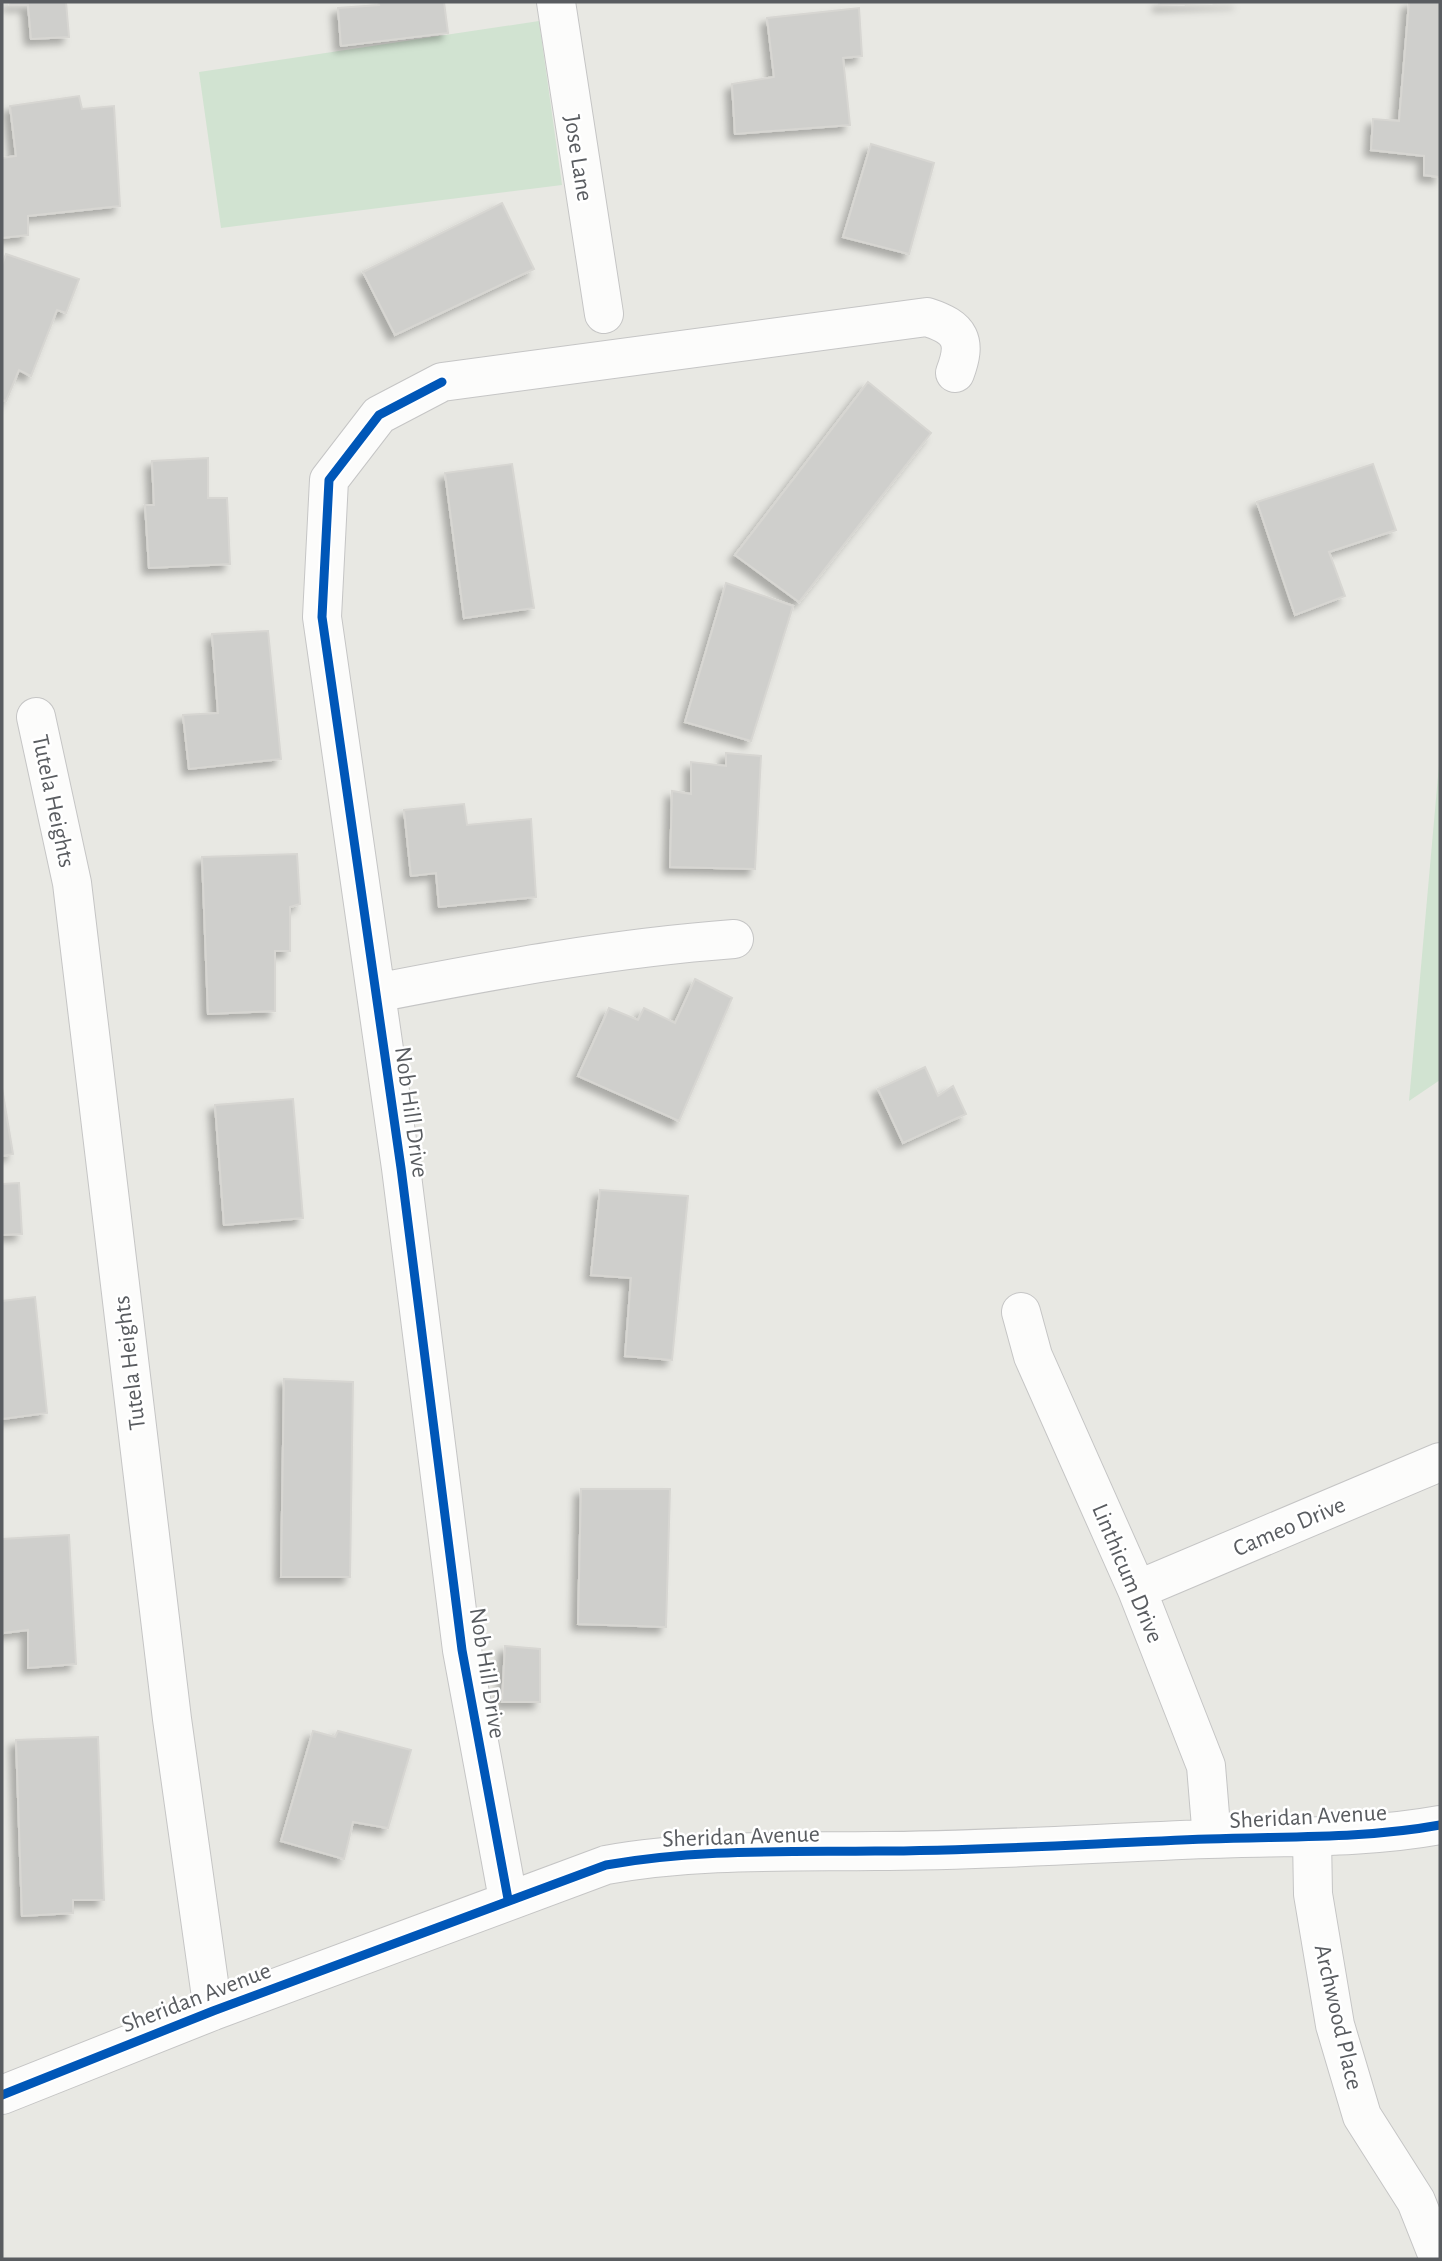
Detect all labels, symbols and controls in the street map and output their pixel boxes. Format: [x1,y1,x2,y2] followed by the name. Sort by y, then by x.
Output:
[559,113,597,203] street label: Jose Lane
[27,733,79,870] street label: Tutela Heights
[390,1045,432,1179] street label: Nob Hill Drive
[110,1294,150,1431] street label: Tutela Heights
[1230,1493,1349,1561] street label: Cameo Drive
[1087,1500,1167,1646] street label: Linthicum Drive
[465,1606,509,1740] street label: Nob Hill Drive
[1229,1801,1387,1833] street label: Sheridan Avenue
[662,1822,820,1852] street label: Sheridan Avenue
[1310,1942,1366,2092] street label: Archwood Place
[118,1958,274,2037] street label: Sheridan Avenue

